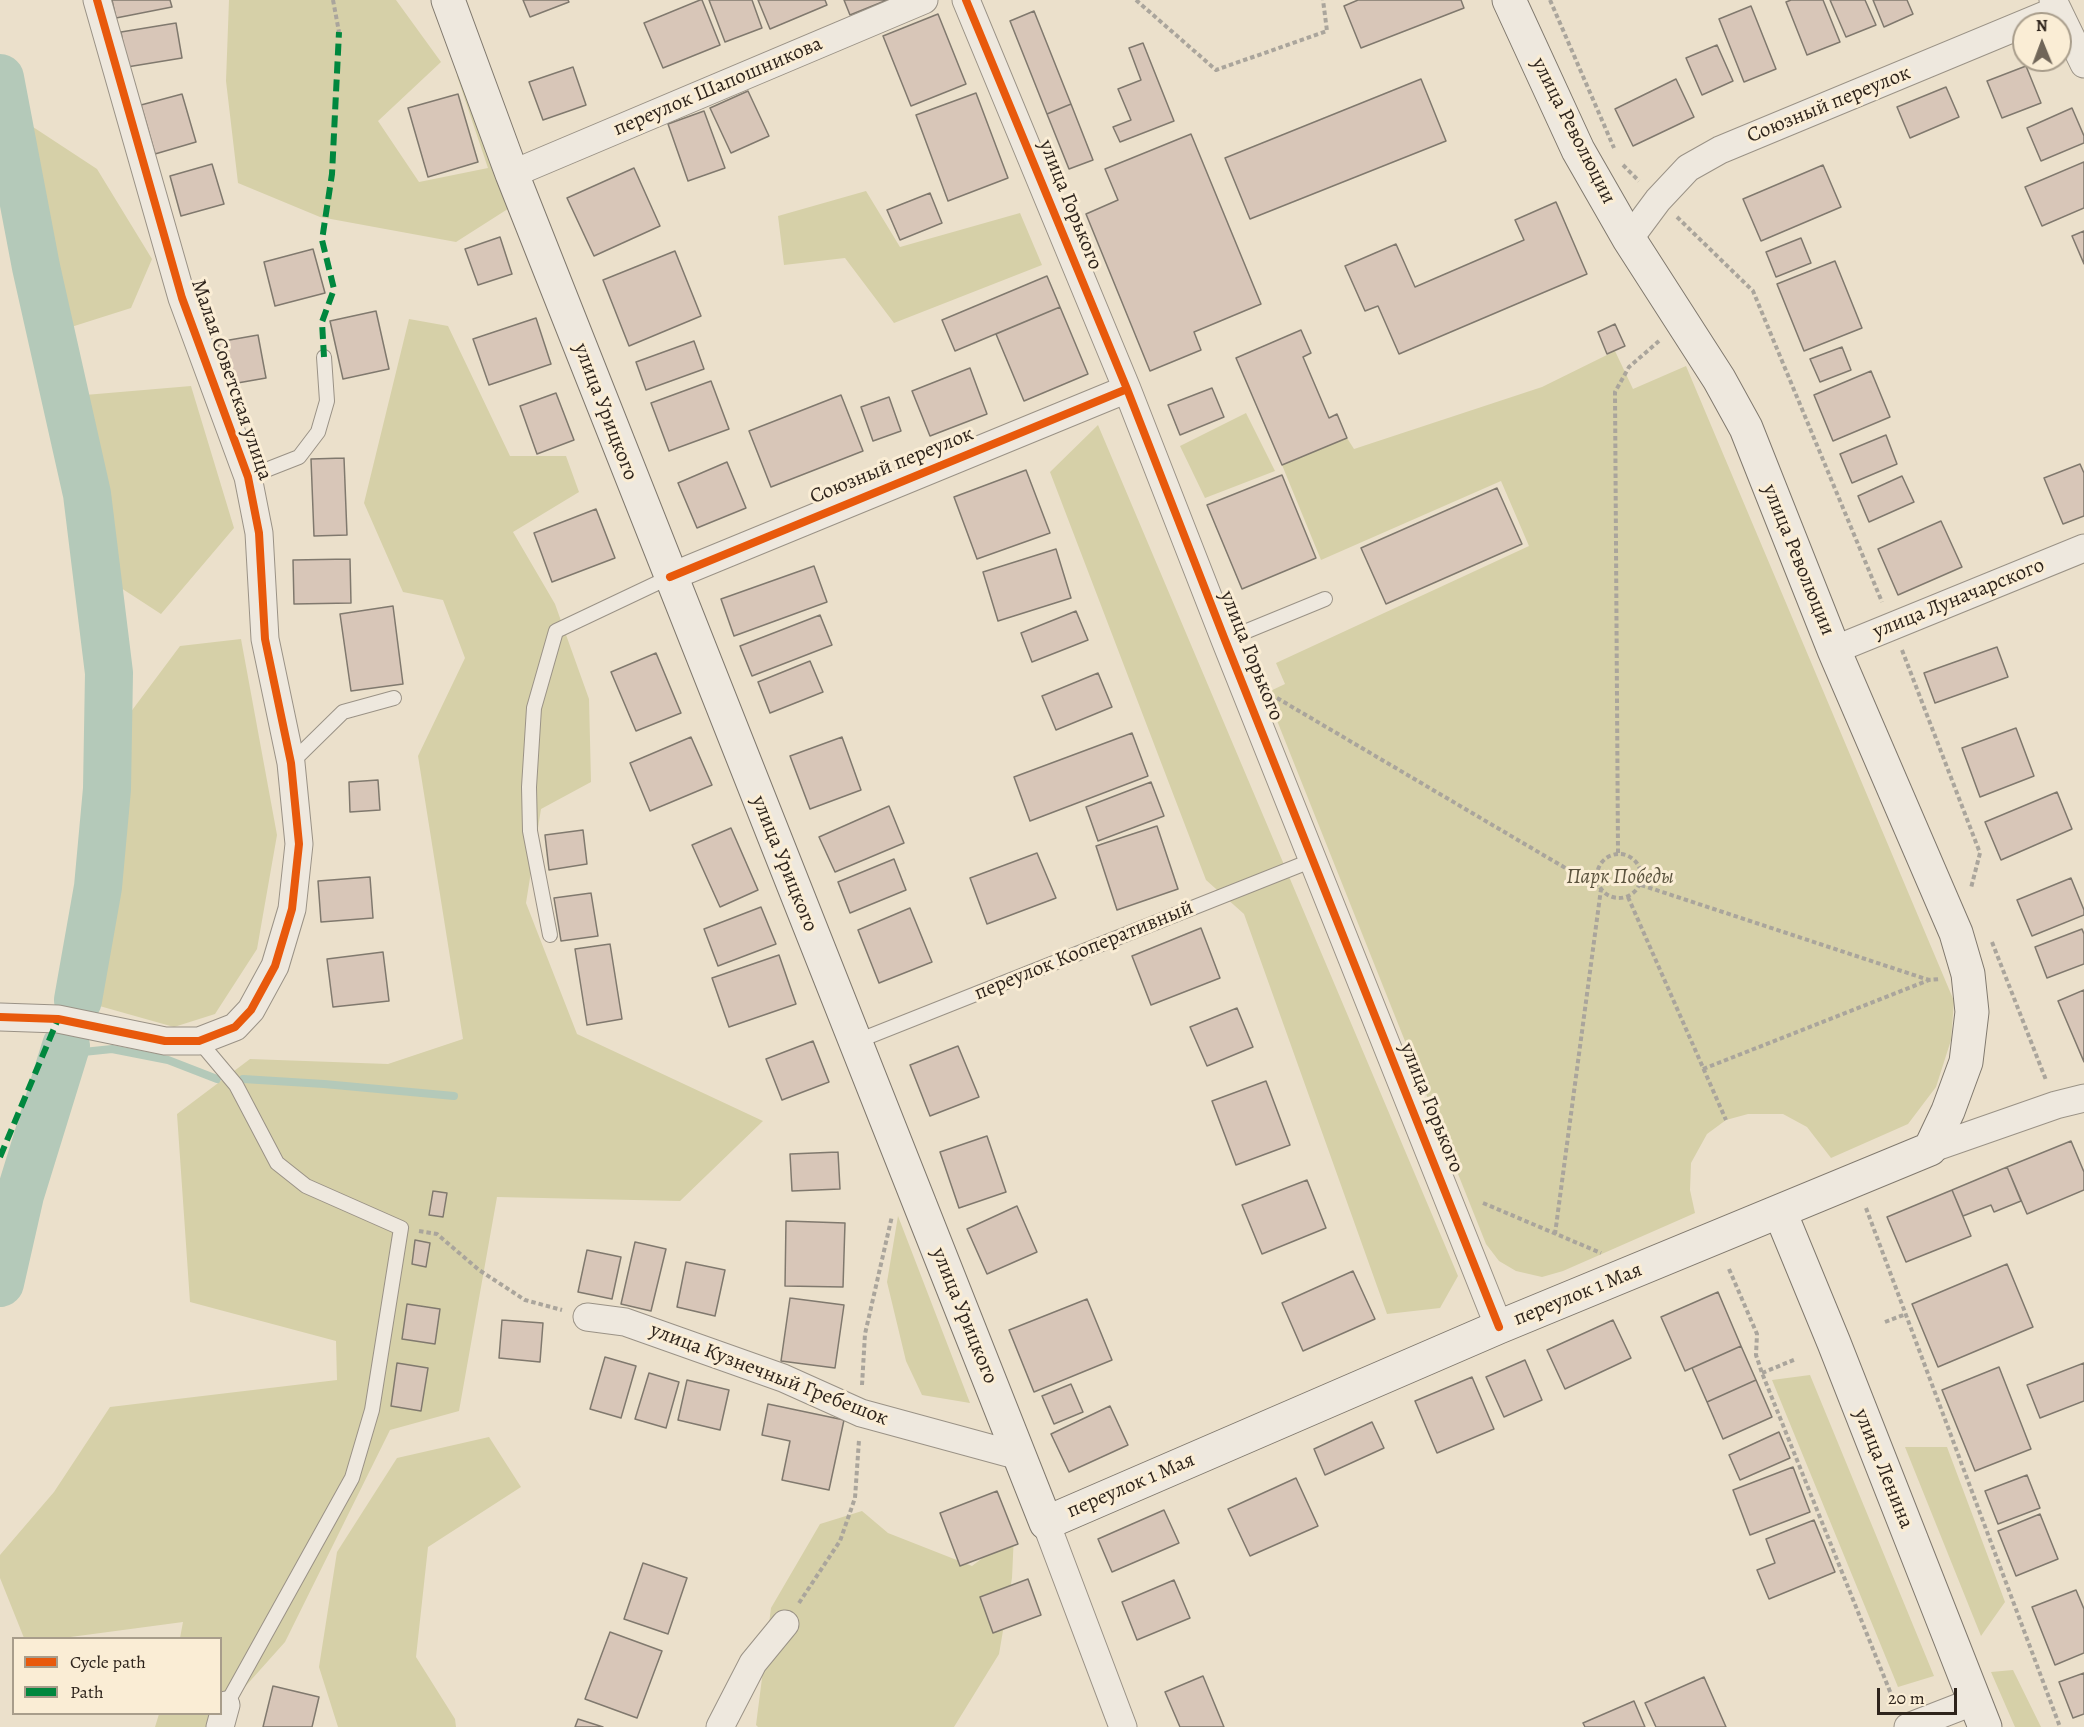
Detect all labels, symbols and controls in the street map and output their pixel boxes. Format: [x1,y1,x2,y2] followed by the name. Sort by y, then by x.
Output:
[2012,12,2072,72] north arrow
[2036,15,2048,37] text: N
[610,32,826,142] street label: переулок Шапошникова
[1525,54,1621,208] street label: улица Революции
[1744,61,1914,149] street label: Союзный переулок
[1032,136,1108,274] street label: улица Горького
[185,276,277,484] street label: Малая Советская улица
[567,340,643,484] street label: улица Урицкого
[807,422,977,510] street label: Союзный переулок
[1756,481,1840,639] street label: улица Революции
[1870,553,2048,645] street label: улица Луначарского
[1213,587,1289,725] street label: улица Горького
[745,792,823,936] street label: улица Урицкого
[1566,865,1674,891] park label: Парк Победы
[971,895,1197,1007] street label: переулок Кооперативный
[1393,1039,1469,1177] street label: улица Горького
[925,1244,1003,1388] street label: улица Урицкого
[1510,1258,1646,1332] street label: переулок 1 Мая
[646,1318,892,1432] street label: улица Кузнечный Гребешок
[1848,1405,1918,1533] street label: улица Ленина
[1063,1448,1199,1524] street label: переулок 1 Мая
[12,1637,222,1715] legend
[70,1650,146,1674] text: Cycle path
[1880,1676,1960,1714] scale bar
[70,1680,104,1704] text: Path
[1888,1686,1925,1710] text: 20 m

